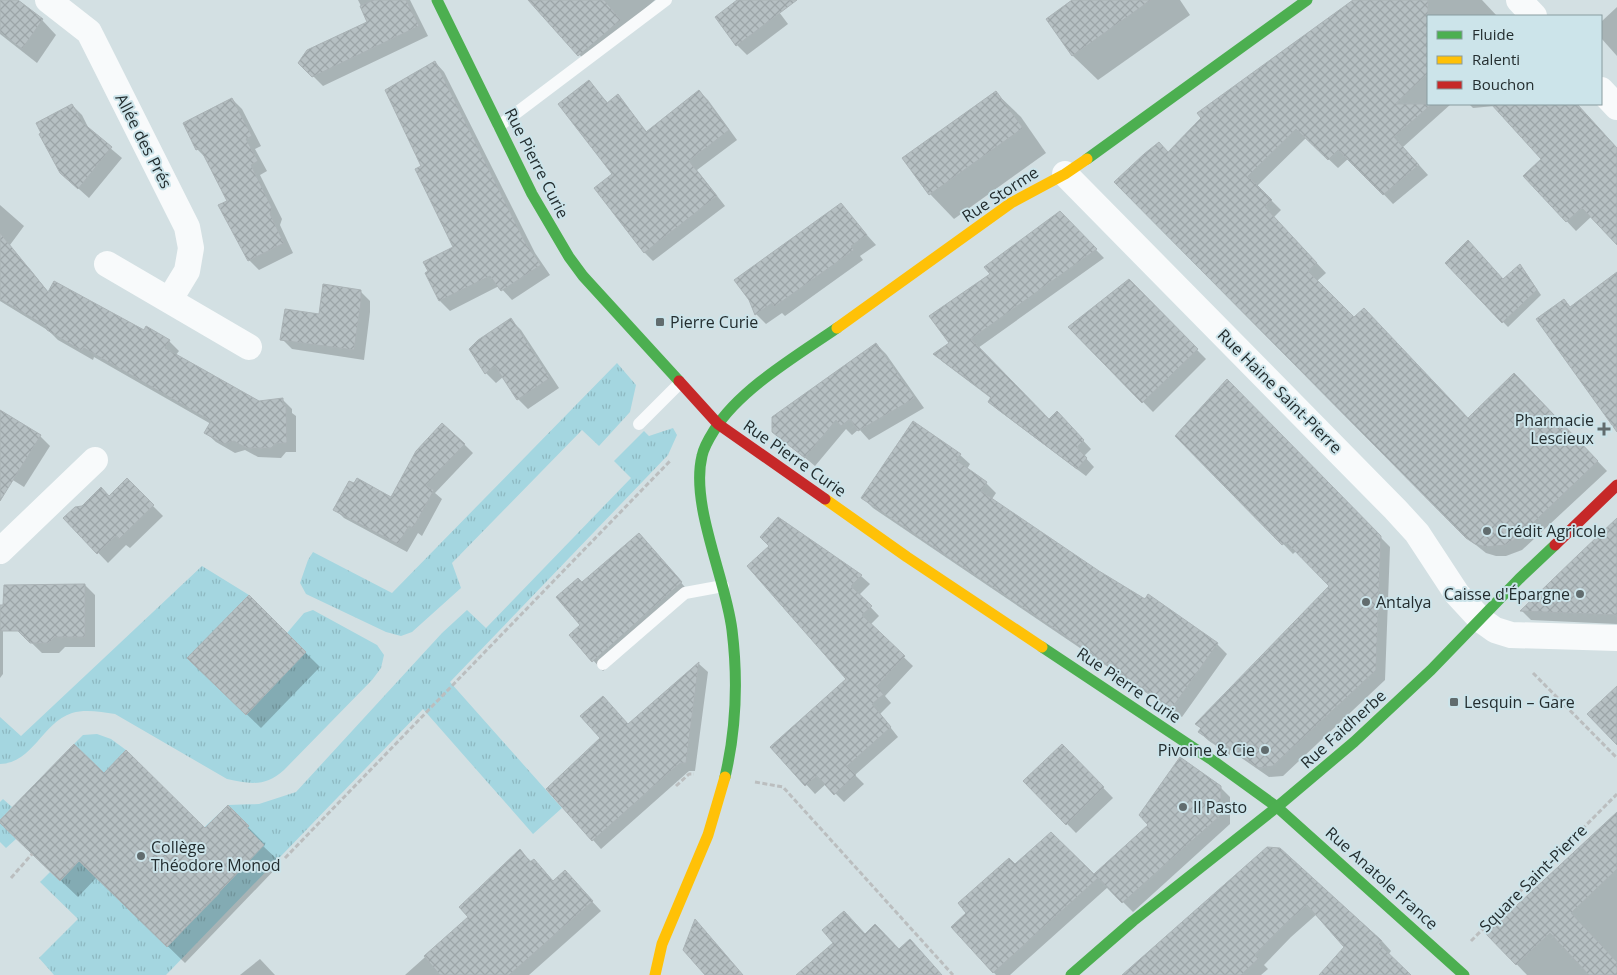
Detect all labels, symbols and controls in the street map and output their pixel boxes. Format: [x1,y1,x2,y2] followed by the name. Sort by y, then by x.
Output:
[1427,15,1602,105] legend
[1472,24,1514,44] text: Fluide
[1472,49,1520,69] text: Ralenti
[1472,74,1535,94] text: Bouchon
[111,90,177,192] street label: Allée des Prés
[500,104,574,222] street label: Rue Pierre Curie
[957,161,1043,227] street label: Rue Storme
[670,311,758,333] place label: Pierre Curie
[654,316,666,328] marker: Pierre Curie
[1213,324,1347,458] street label: Rue Haine Saint-Pierre
[1515,409,1595,449] place label: Pharmacie Lescieux
[739,414,851,502] street label: Rue Pierre Curie
[1598,423,1610,435] marker: Pharmacie Lescieux
[1497,520,1606,542] place label: Crédit Agricole
[1481,525,1493,537] marker: Crédit Agricole
[1444,583,1570,605] place label: Caisse d'Épargne
[1574,588,1586,600] marker: Caisse d'Épargne
[1376,591,1431,613] place label: Antalya
[1360,596,1372,608] marker: Antalya
[1073,642,1185,728] street label: Rue Pierre Curie
[1296,685,1390,773] street label: Rue Faidherbe
[1464,691,1575,713] place label: Lesquin – Gare
[1448,696,1460,708] marker: Lesquin – Gare
[1158,739,1255,761] place label: Pivoine & Cie
[1259,744,1271,756] marker: Pivoine & Cie
[1193,796,1247,818] place label: Il Pasto
[1177,801,1189,813] marker: Il Pasto
[1474,819,1592,937] street label: Square Saint-Pierre
[1321,822,1443,934] street label: Rue Anatole France
[151,836,281,876] place label: Collège Théodore Monod
[135,850,147,862] marker: Collège Théodore Monod

